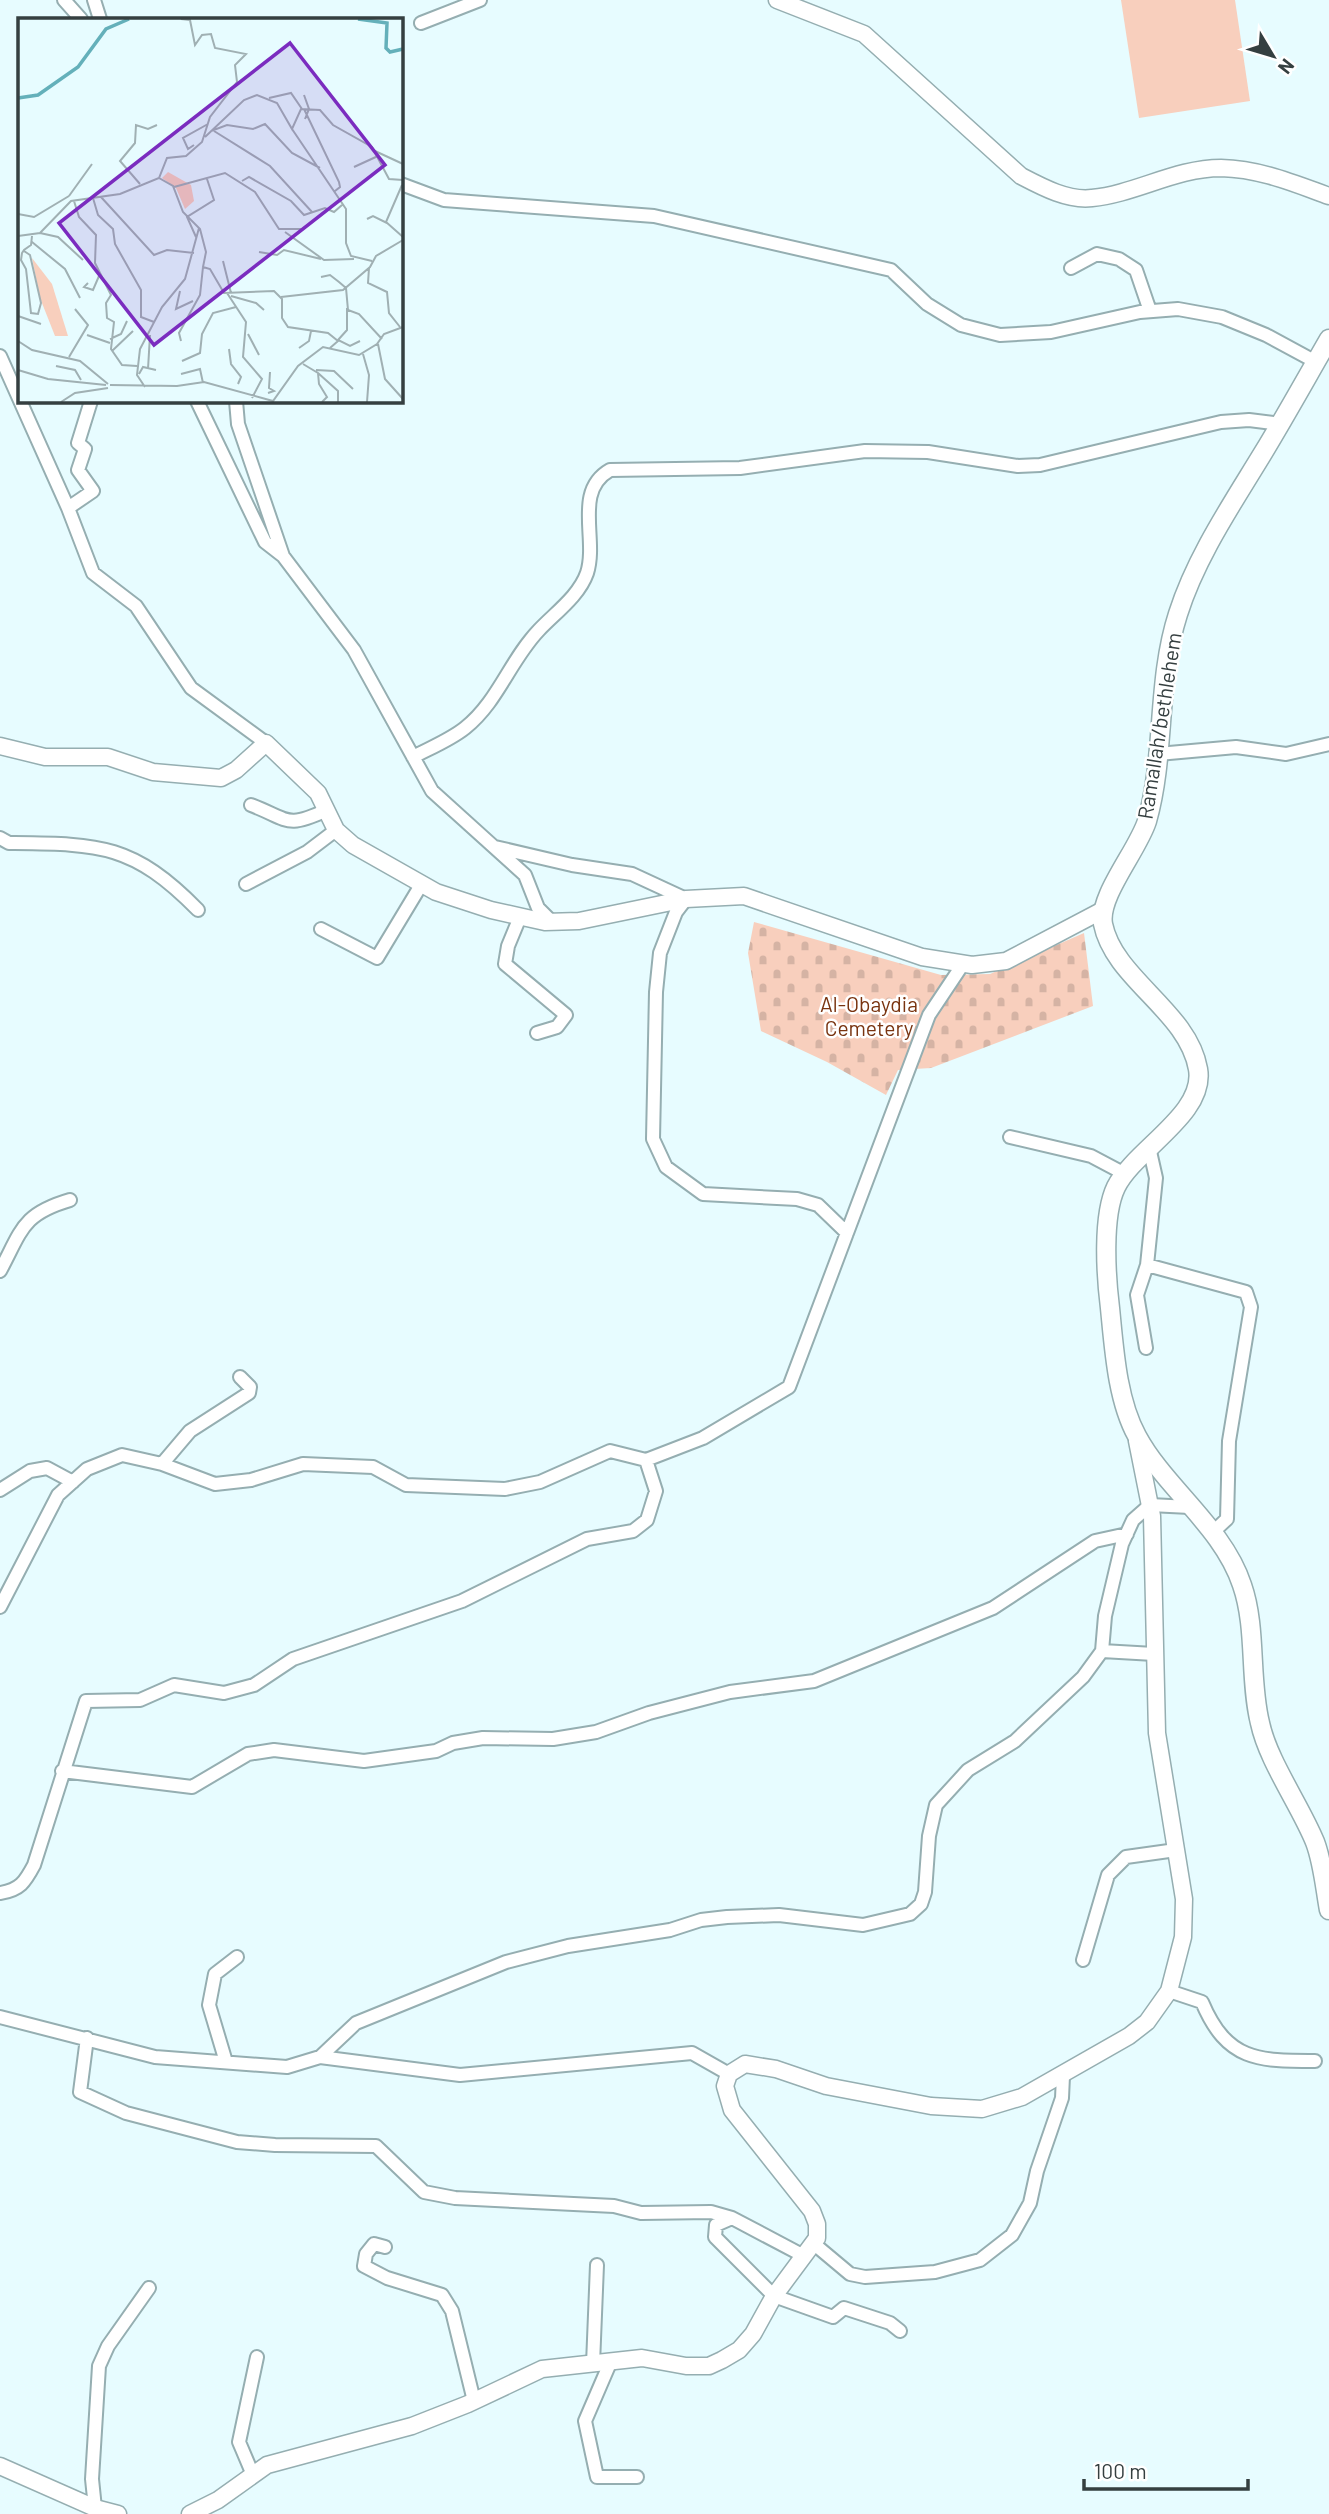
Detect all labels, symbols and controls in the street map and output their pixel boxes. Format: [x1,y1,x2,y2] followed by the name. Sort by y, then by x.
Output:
[18,18,402,402] inset map
[1238,21,1308,91] north arrow
[1274,55,1300,79] text: N
[1131,631,1186,821] street label: Ramallah/bethlehem
[820,991,918,1040] park label: Al-Obaydia Cemetery
[1084,2448,1248,2492] scale bar
[1094,2458,1147,2483] text: 100 m

